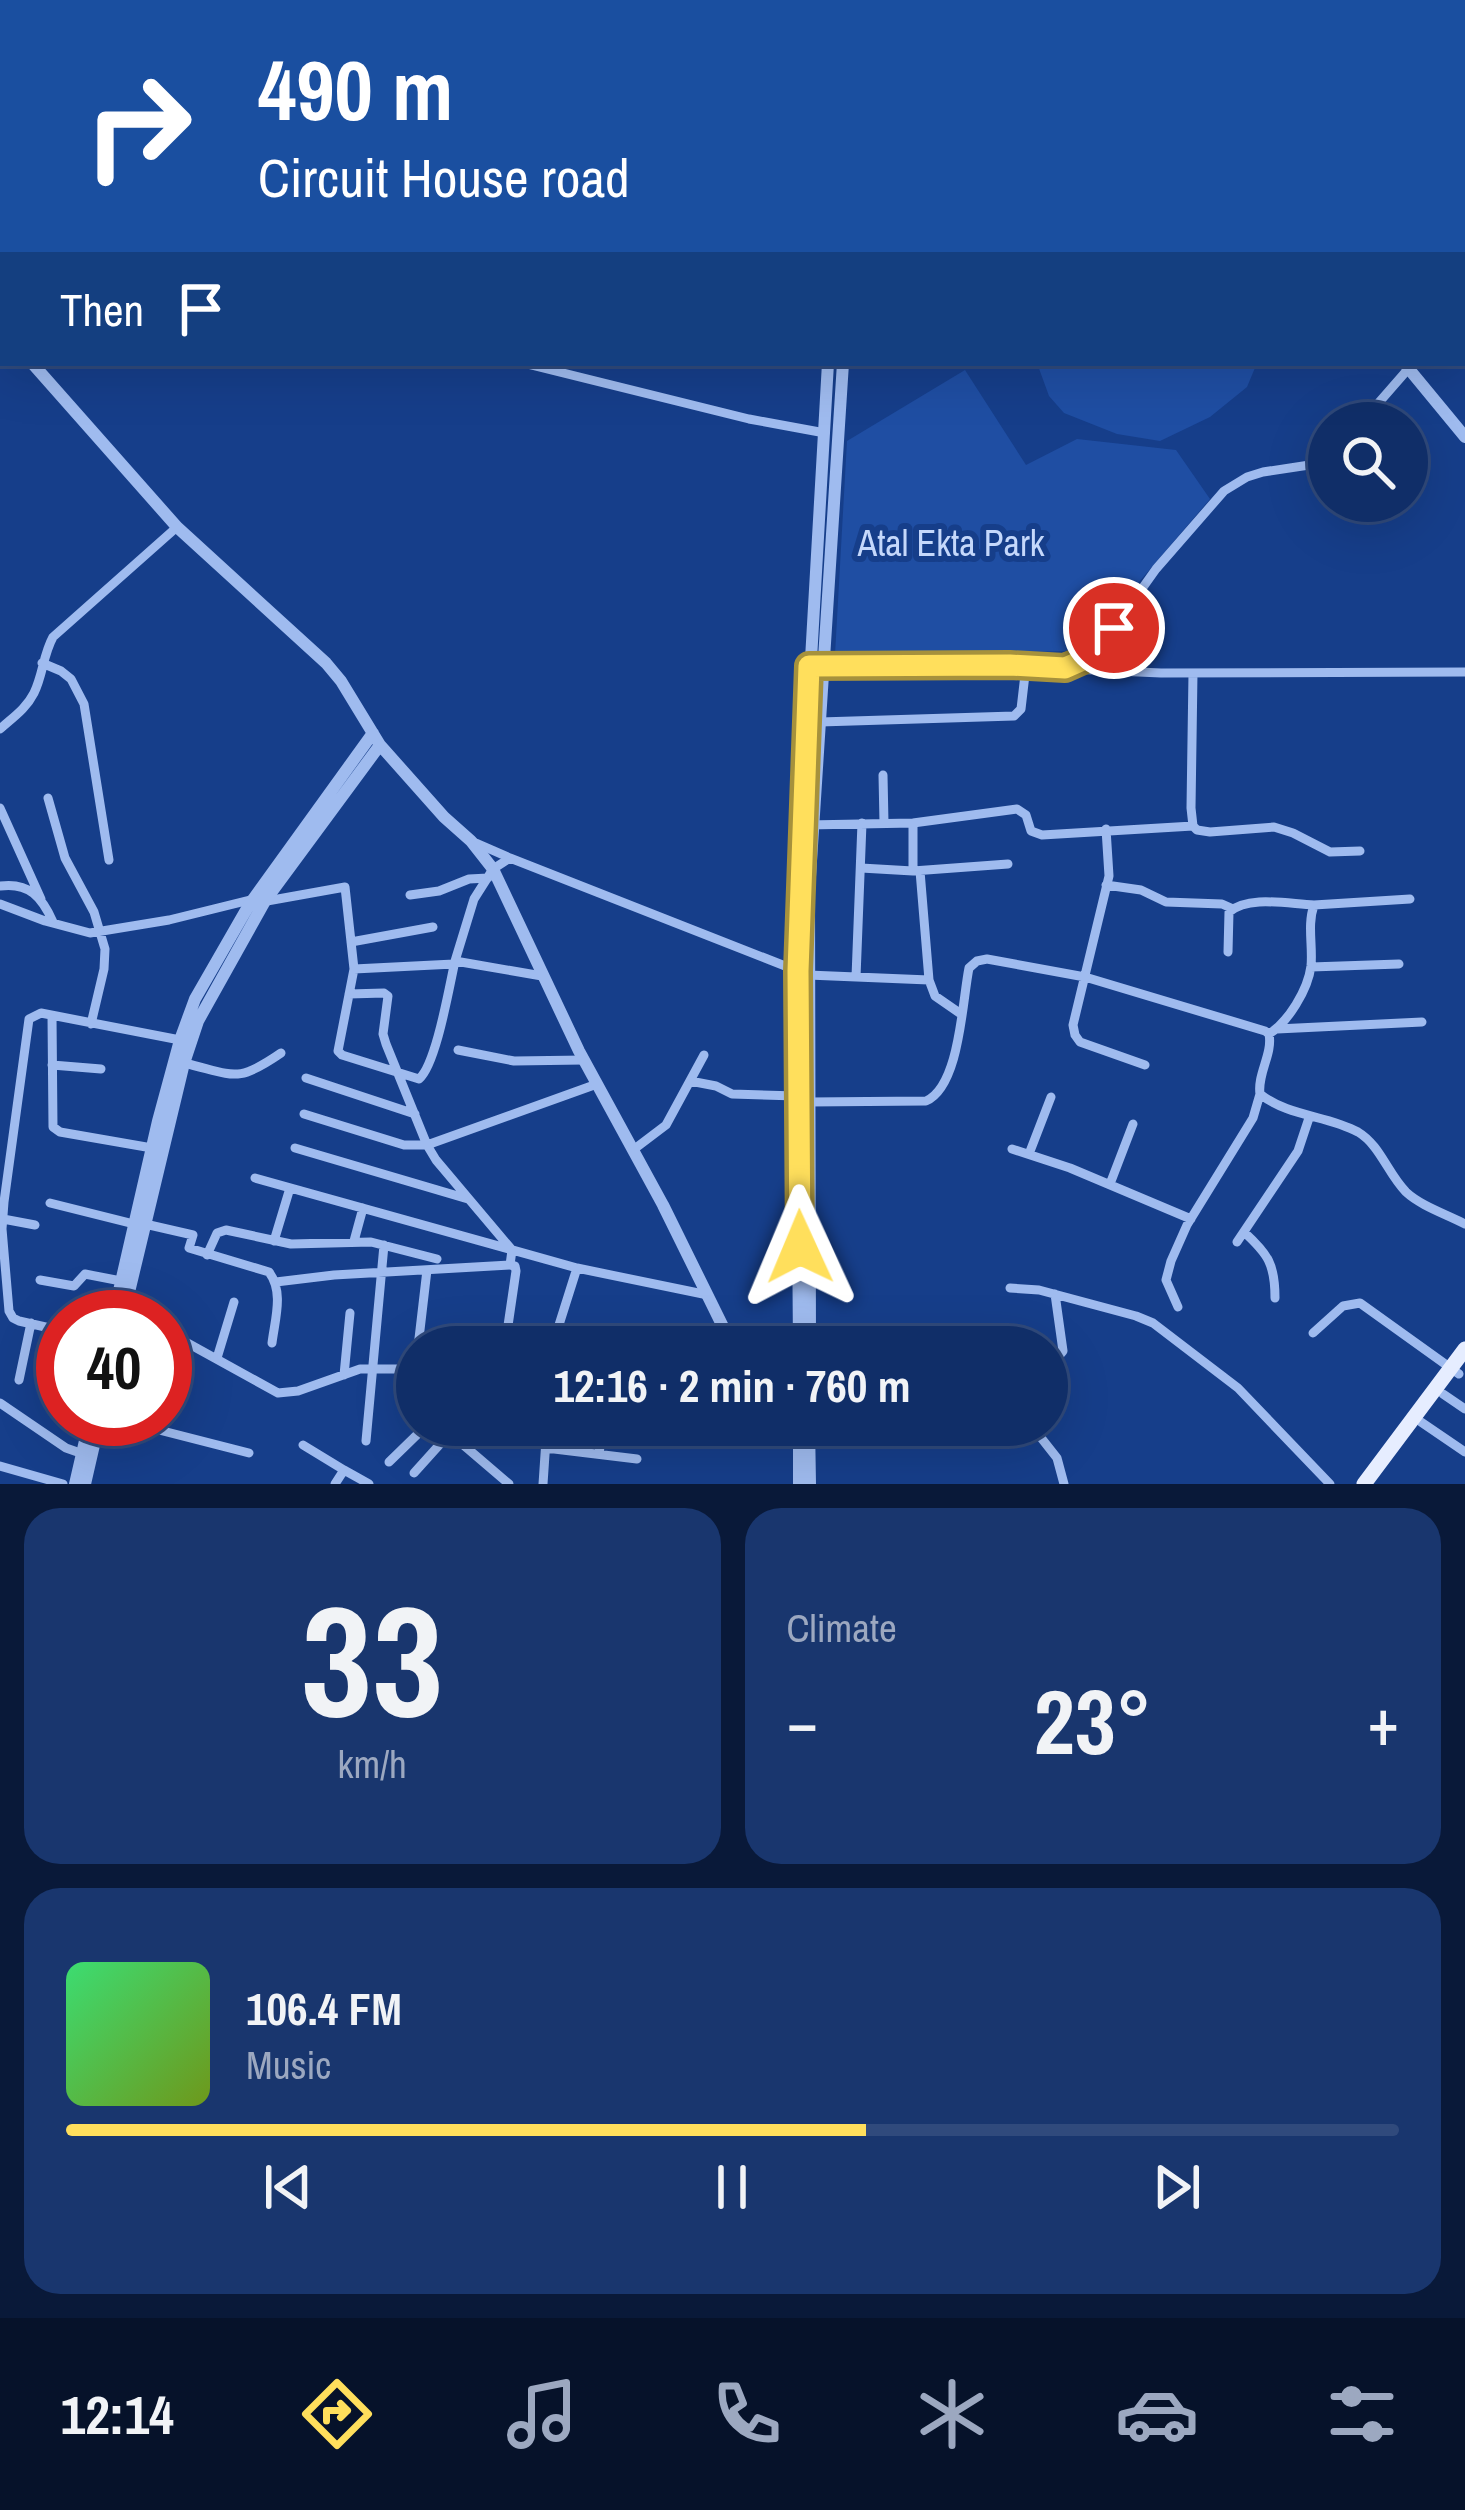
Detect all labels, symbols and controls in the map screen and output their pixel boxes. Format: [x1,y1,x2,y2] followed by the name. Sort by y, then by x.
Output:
[258,33,453,146] text: 490 m
[60,48,216,204] icon: right
[258,141,630,214] text: Circuit House road
[168,276,234,342] icon: arrive
[60,279,144,340] text: Then
[1308,402,1428,522] map controls
[1308,402,1428,522] button: search
[856,519,1045,567] park label: Atal Ekta Park
[1063,577,1165,679] pin
[1081,595,1147,661] icon: arrive
[737,1184,863,1310] position arrow
[36,1290,192,1446] speed limit sign: 40
[554,1355,910,1416] text: 12:16 · 2 min · 760 m
[301,1555,443,1765] text: 33
[787,1602,897,1654] text: Climate
[1034,1661,1152,1782] text: 23°
[787,1677,818,1766] text: −
[1367,1677,1399,1766] text: +
[338,1738,407,1790] text: km/h
[246,1978,402,2039] text: 106.4 FM
[246,2039,331,2091] text: Music
[255,2154,321,2220] icon: previous
[699,2154,765,2220] icon: pause
[1144,2154,1210,2220] icon: next
[295,2372,379,2456] icon: directions
[500,2372,584,2456] icon: music
[705,2372,789,2456] icon: phone
[910,2372,994,2456] icon: climate
[1115,2372,1199,2456] icon: car
[1320,2372,1404,2456] icon: filters
[61,2378,174,2451] text: 12:14

